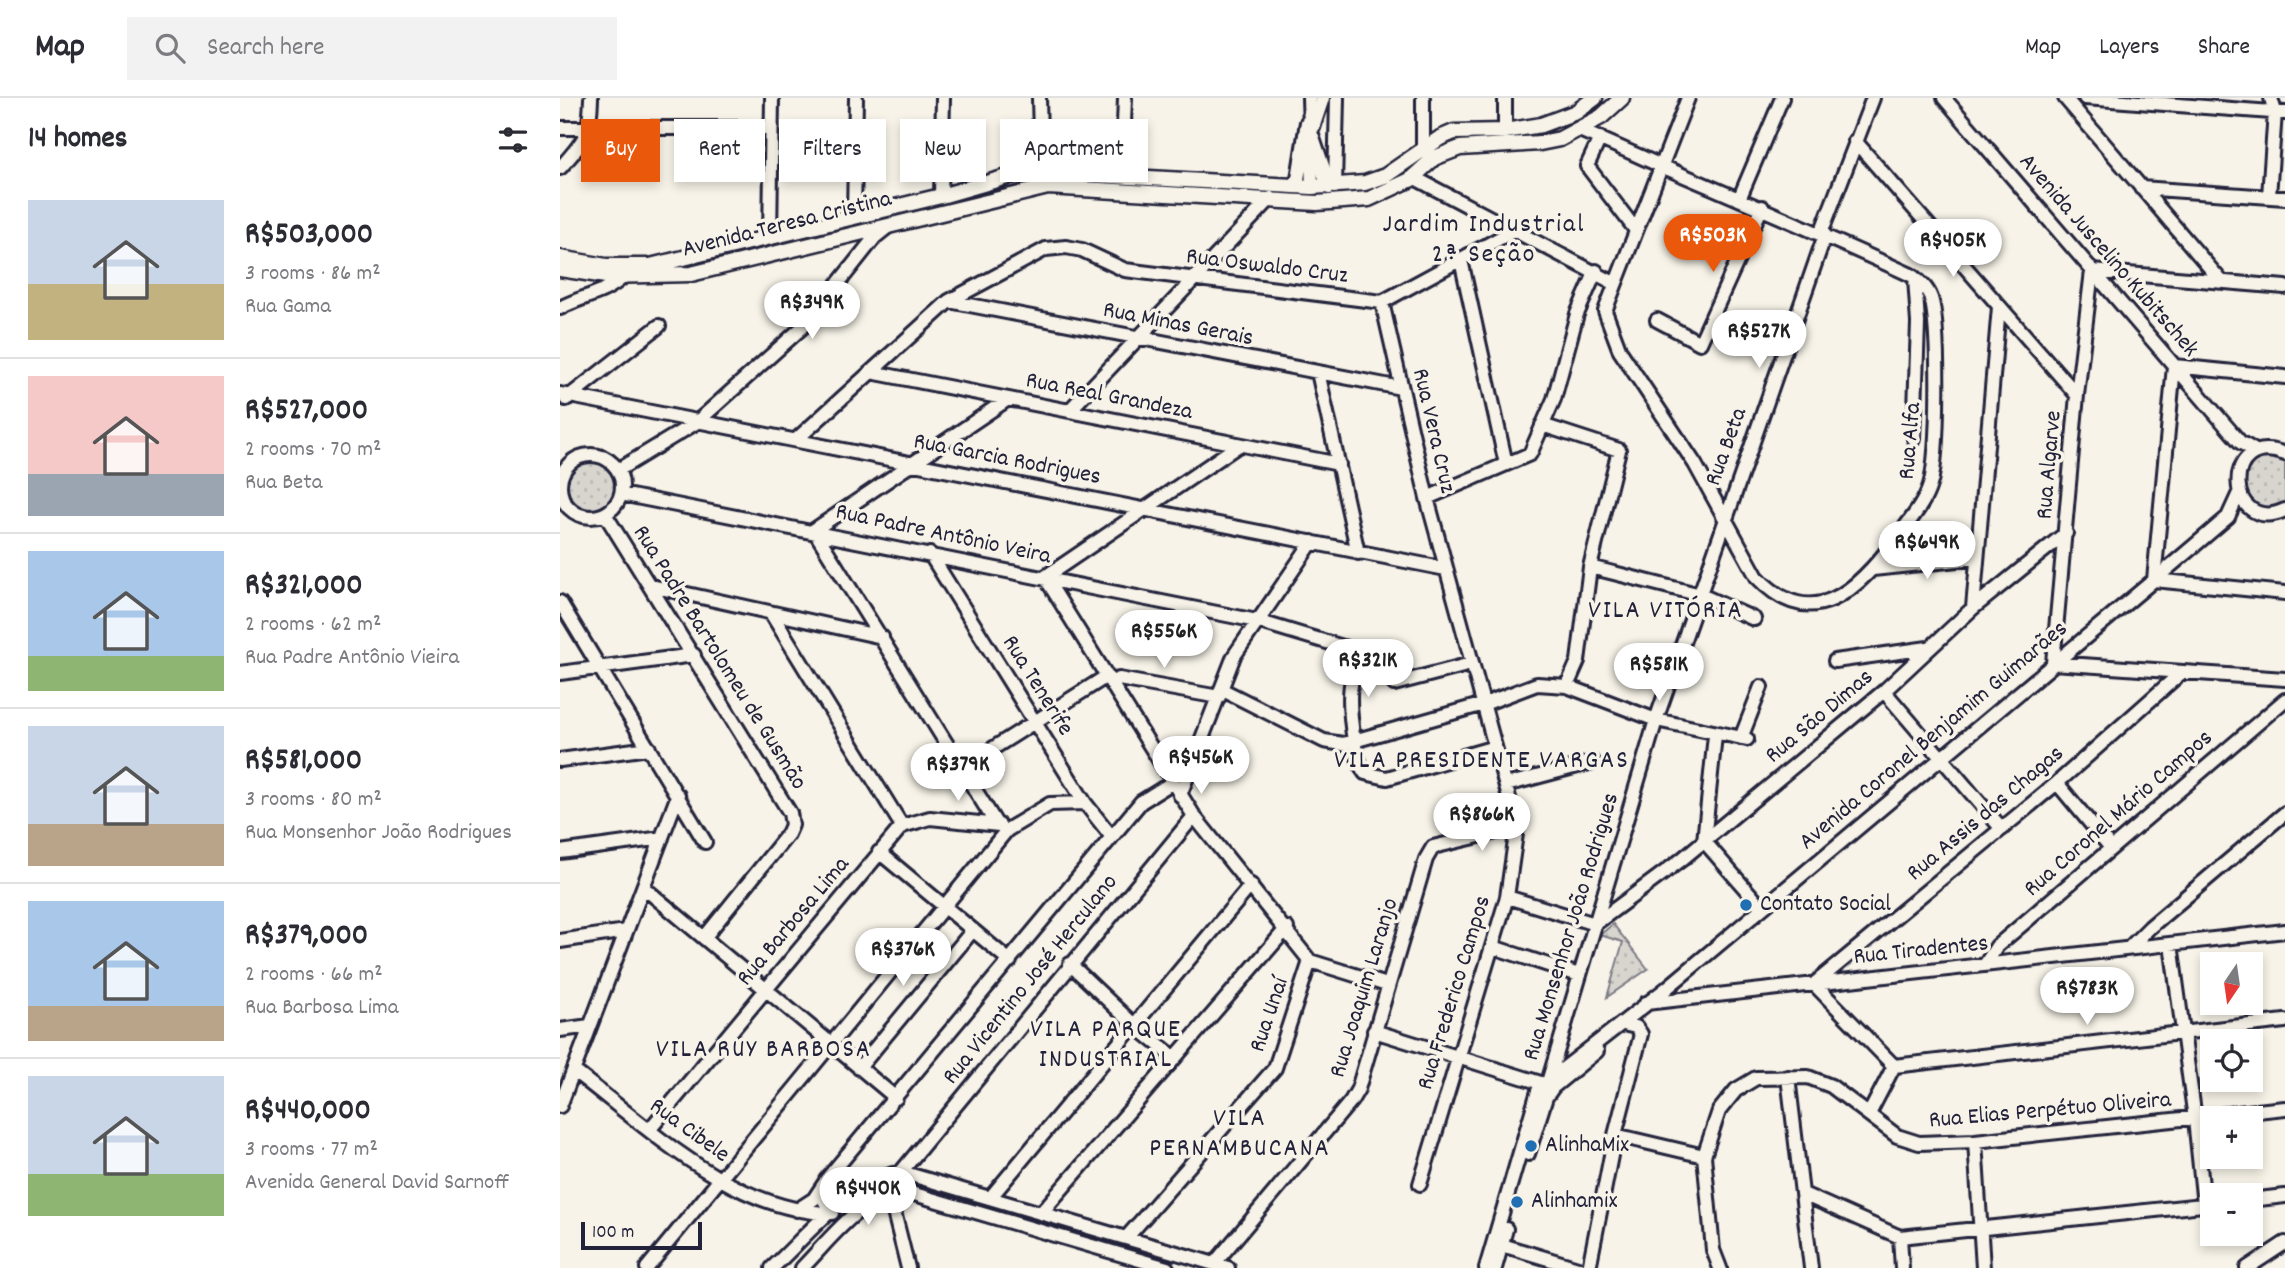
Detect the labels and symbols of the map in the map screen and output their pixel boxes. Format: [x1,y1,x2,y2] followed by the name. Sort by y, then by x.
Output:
[2010,147,2206,365] street label: Avenida Juscelino Kubitschek
[679,182,896,267] street label: Avenida Teresa Cristina
[1383,207,1585,274] district label: Jardim Industrial 2ª Seção
[1656,214,1770,274] pin: R$503K
[1896,220,2010,279] pin: R$405K
[1184,240,1350,294] street label: Rua Oswaldo Cruz
[755,282,869,341] pin: R$349K
[1100,294,1256,356] street label: Rua Minas Gerais
[1702,310,1816,370] pin: R$527K
[1023,364,1196,430] street label: Rua Real Grandeza
[1402,365,1464,497] street label: Rua Vera Cruz
[1891,400,1931,481] street label: Rua Alfa
[1697,403,1757,491] street label: Rua Beta
[2028,409,2072,521] street label: Rua Algarve
[910,425,1104,495] street label: Rua Garcia Rodrigues
[832,496,1054,575] street label: Rua Padre Antônio Veira
[623,519,815,797] street label: Rua Padre Bartolomeu de Gusmão
[1870,522,1984,581] pin: R$649K
[1588,593,1744,630] district label: VILA VITÓRIA
[1107,610,1221,670] pin: R$556K
[1792,613,2076,859] street label: Avenida Coronel Benjamim Guimarães
[993,629,1081,743] street label: Rua Tenerife
[1311,640,1425,699] pin: R$321K
[1602,644,1716,703] pin: R$581K
[1758,662,1882,772] street label: Rua São Dimas
[2017,722,2221,906] street label: Rua Coronel Mário Campos
[1144,736,1258,796] pin: R$456K
[1900,738,2072,890] street label: Rua Assis das Chagas
[1334,743,1630,780] district label: VILA PRESIDENTE VARGAS
[901,744,1015,803] pin: R$379K
[1515,789,1629,1065] street label: Rua Monsenhor João Rodrigues
[1425,794,1539,853] pin: R$866K
[729,849,859,994] street label: Rua Barbosa Lima
[935,867,1127,1093] street label: Rua Vicentino José Herculano
[1760,888,1891,922] place label: Contato Social
[1409,892,1501,1094] street label: Rua Frederico Campos
[1322,894,1408,1082] street label: Rua Joaquim Laranjo
[1738,897,1754,913] marker: Contato Social
[1852,927,1990,975] street label: Rua Tiradentes
[846,928,960,988] pin: R$376K
[2200,952,2263,1015] north arrow
[2030,968,2144,1027] pin: R$783K
[1241,972,1299,1057] street label: Rua Unaí
[1030,1012,1182,1079] district label: VILA PARQUE INDUSTRIAL
[656,1032,872,1069] district label: VILA RUY BARBOSA
[1928,1083,2173,1139] street label: Rua Elias Perpétuo Oliveira
[642,1090,736,1172] street label: Rua Cibele
[1149,1101,1331,1168] district label: VILA PERNAMBUCANA
[1545,1129,1629,1163] place label: AlinhaMix
[1523,1138,1539,1154] marker: AlinhaMix
[811,1168,925,1227] pin: R$440K
[1531,1185,1617,1219] place label: Alinhamix
[1509,1194,1525,1210] marker: Alinhamix
[581,1219,702,1251] scale bar

